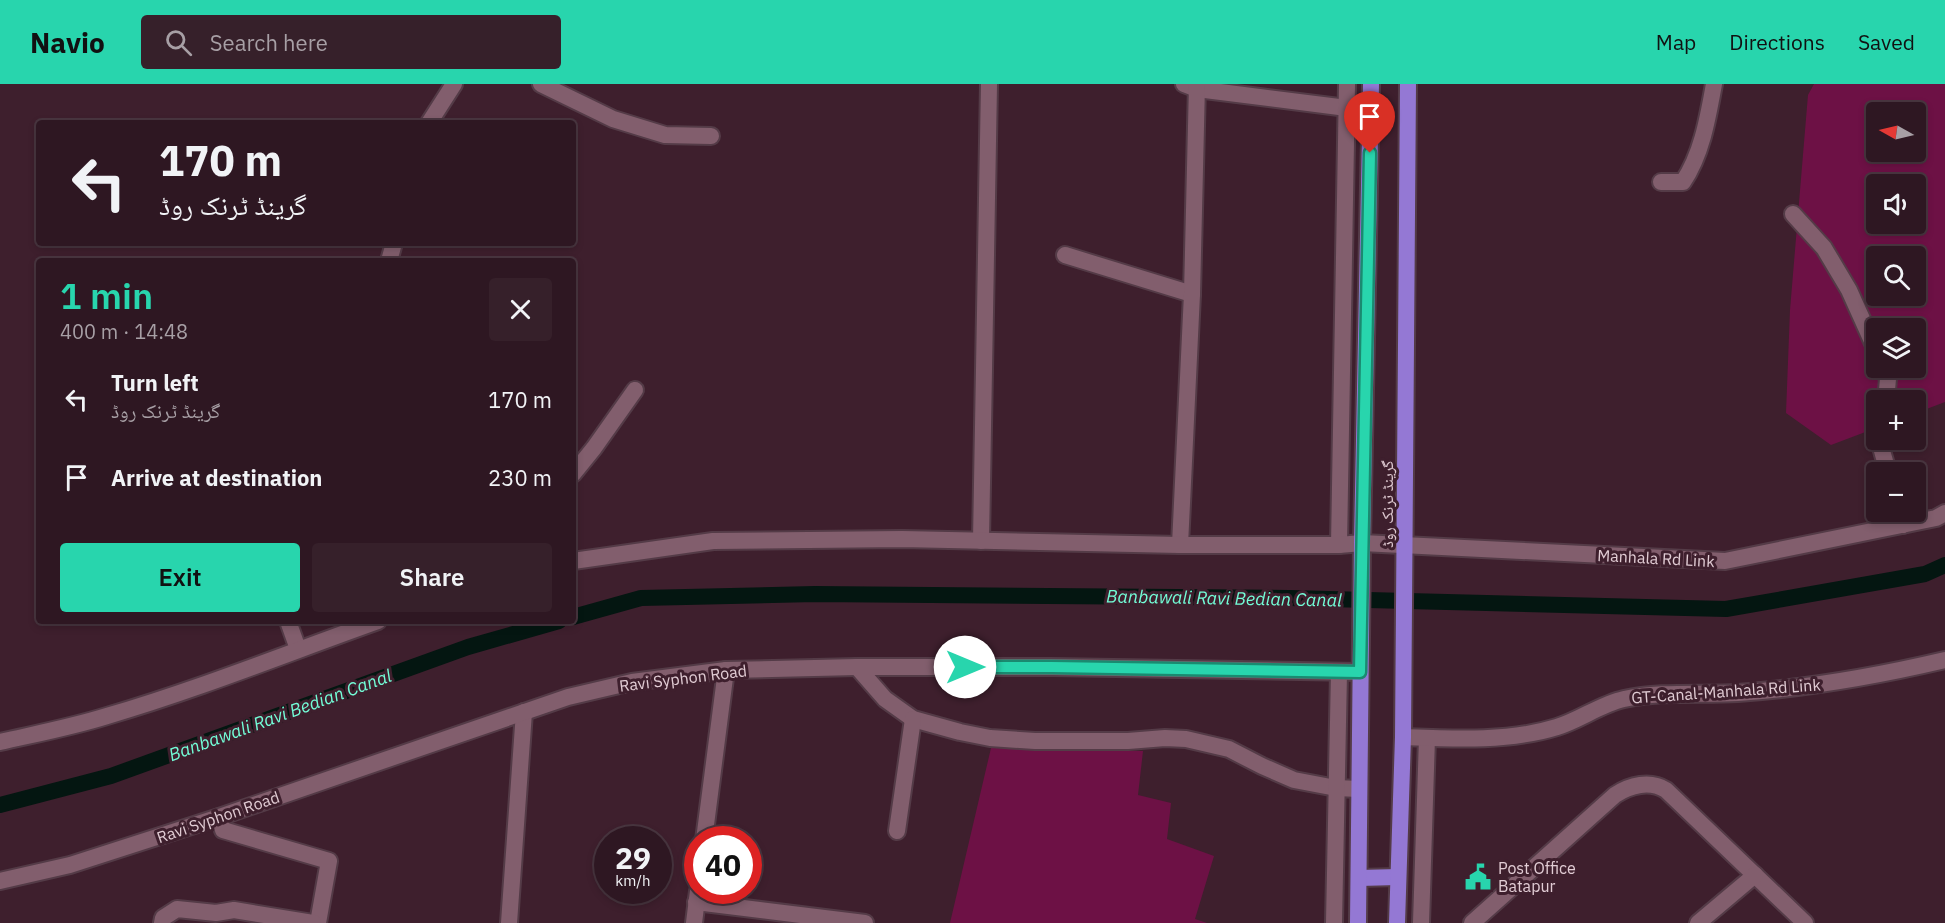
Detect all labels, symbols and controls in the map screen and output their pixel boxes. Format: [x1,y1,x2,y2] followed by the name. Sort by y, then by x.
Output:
[141,15,561,69] search box
[30,24,105,61] text: Navio
[162,26,195,59] icon: search
[210,28,328,57] text: Search here
[1656,28,1696,56] text: Map
[1729,28,1825,56] text: Directions
[1858,28,1915,56] text: Saved
[1344,91,1395,153] pin
[1353,100,1386,133] icon: arrive
[1866,102,1926,162] north arrow
[1866,102,1926,522] map controls
[159,133,282,188] text: 170 m
[60,144,138,222] icon: left
[1866,174,1926,234] button: sound
[159,187,307,222] text: گرینڈ ٹرنک روڈ
[1866,246,1926,306] button: search
[60,272,153,319] text: 1 min
[489,278,552,341] button: close
[60,318,188,345] text: 400 m · 14:48
[1866,318,1926,378] button: layers
[111,368,199,397] text: Turn left
[60,383,93,416] icon: left
[488,385,552,414] text: 170 m
[1866,390,1926,450] button: +
[111,397,220,424] text: گرینڈ ٹرنک روڈ
[1377,460,1397,548] street label: گرینڈ ٹرنک روڈ
[60,461,93,494] icon: arrive
[1866,462,1926,522] button: −
[111,463,322,492] text: Arrive at destination
[488,463,552,492] text: 230 m
[60,543,300,612] button: Exit
[312,543,552,612] button: Share
[1597,545,1716,571] street label: Manhala Rd Link
[1106,584,1342,612] water label: Banbawali Ravi Bedian Canal
[933,635,997,699] position arrow
[618,660,748,696] street label: Ravi Syphon Road
[165,664,395,766] water label: Banbawali Ravi Bedian Canal
[1631,674,1822,708] street label: GT-Canal-Manhala Rd Link
[154,787,282,847] street label: Ravi Syphon Road
[684,826,762,904] speed limit sign: 40
[615,838,651,877] text: 29
[1498,858,1576,896] place label: Post Office Batapur
[1463,862,1493,892] public building icon: Post Office Batapur
[615,871,651,890] text: km/h

